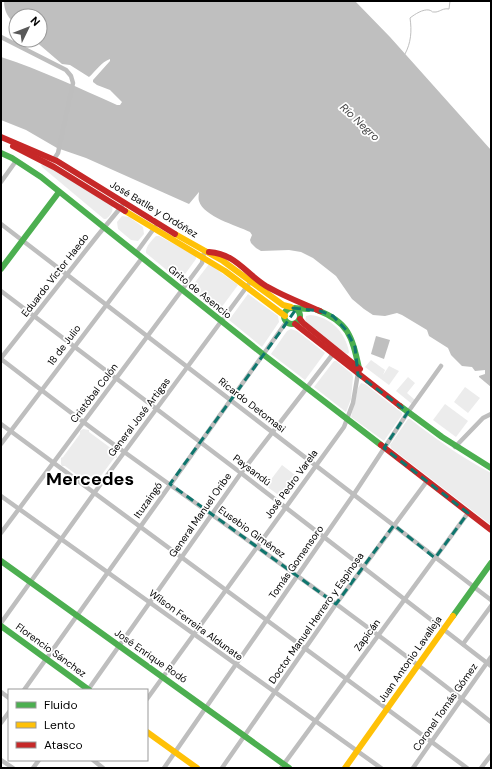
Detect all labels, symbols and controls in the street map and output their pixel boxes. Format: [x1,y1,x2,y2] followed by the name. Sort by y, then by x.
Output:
[8,8,48,48] north arrow
[27,13,43,29] text: N
[337,100,383,144] water label: Río Negro
[108,178,201,241] street label: José Batlle y Ordóñez
[18,231,92,319] street label: Eduardo Víctor Haedo
[166,262,234,322] street label: Grito de Asencio
[44,322,84,368] street label: 18 de Julio
[67,360,121,425] street label: Cristóbal Colón
[105,375,173,459] street label: General José Artigas
[216,375,288,435] street label: Ricardo Detomasi
[262,447,320,521] street label: José Pedro Varela
[230,451,274,489] street label: Paysandú
[46,467,134,491] district label: Mercedes
[166,470,234,560] street label: General Manuel Oribe
[131,479,165,521] street label: Ituzaingó
[216,503,288,561] street label: Eusebio Giménez
[266,523,326,601] street label: Tomás Gomensoro
[266,550,366,686] street label: Doctor Manuel Herrero y Espinosa
[146,587,246,664] street label: Wilson Ferreira Aldunate
[375,613,445,705] street label: Juan Antonio Lavalleja
[351,616,383,654] street label: Zapicán
[13,620,89,680] street label: Florencio Sánchez
[112,626,190,686] street label: José Enrique Rodó
[410,660,480,753] street label: Coronel Tomás Gómez
[8,689,148,761] legend
[44,697,78,713] text: Fluido
[44,717,75,733] text: Lento
[44,737,83,753] text: Atasco

